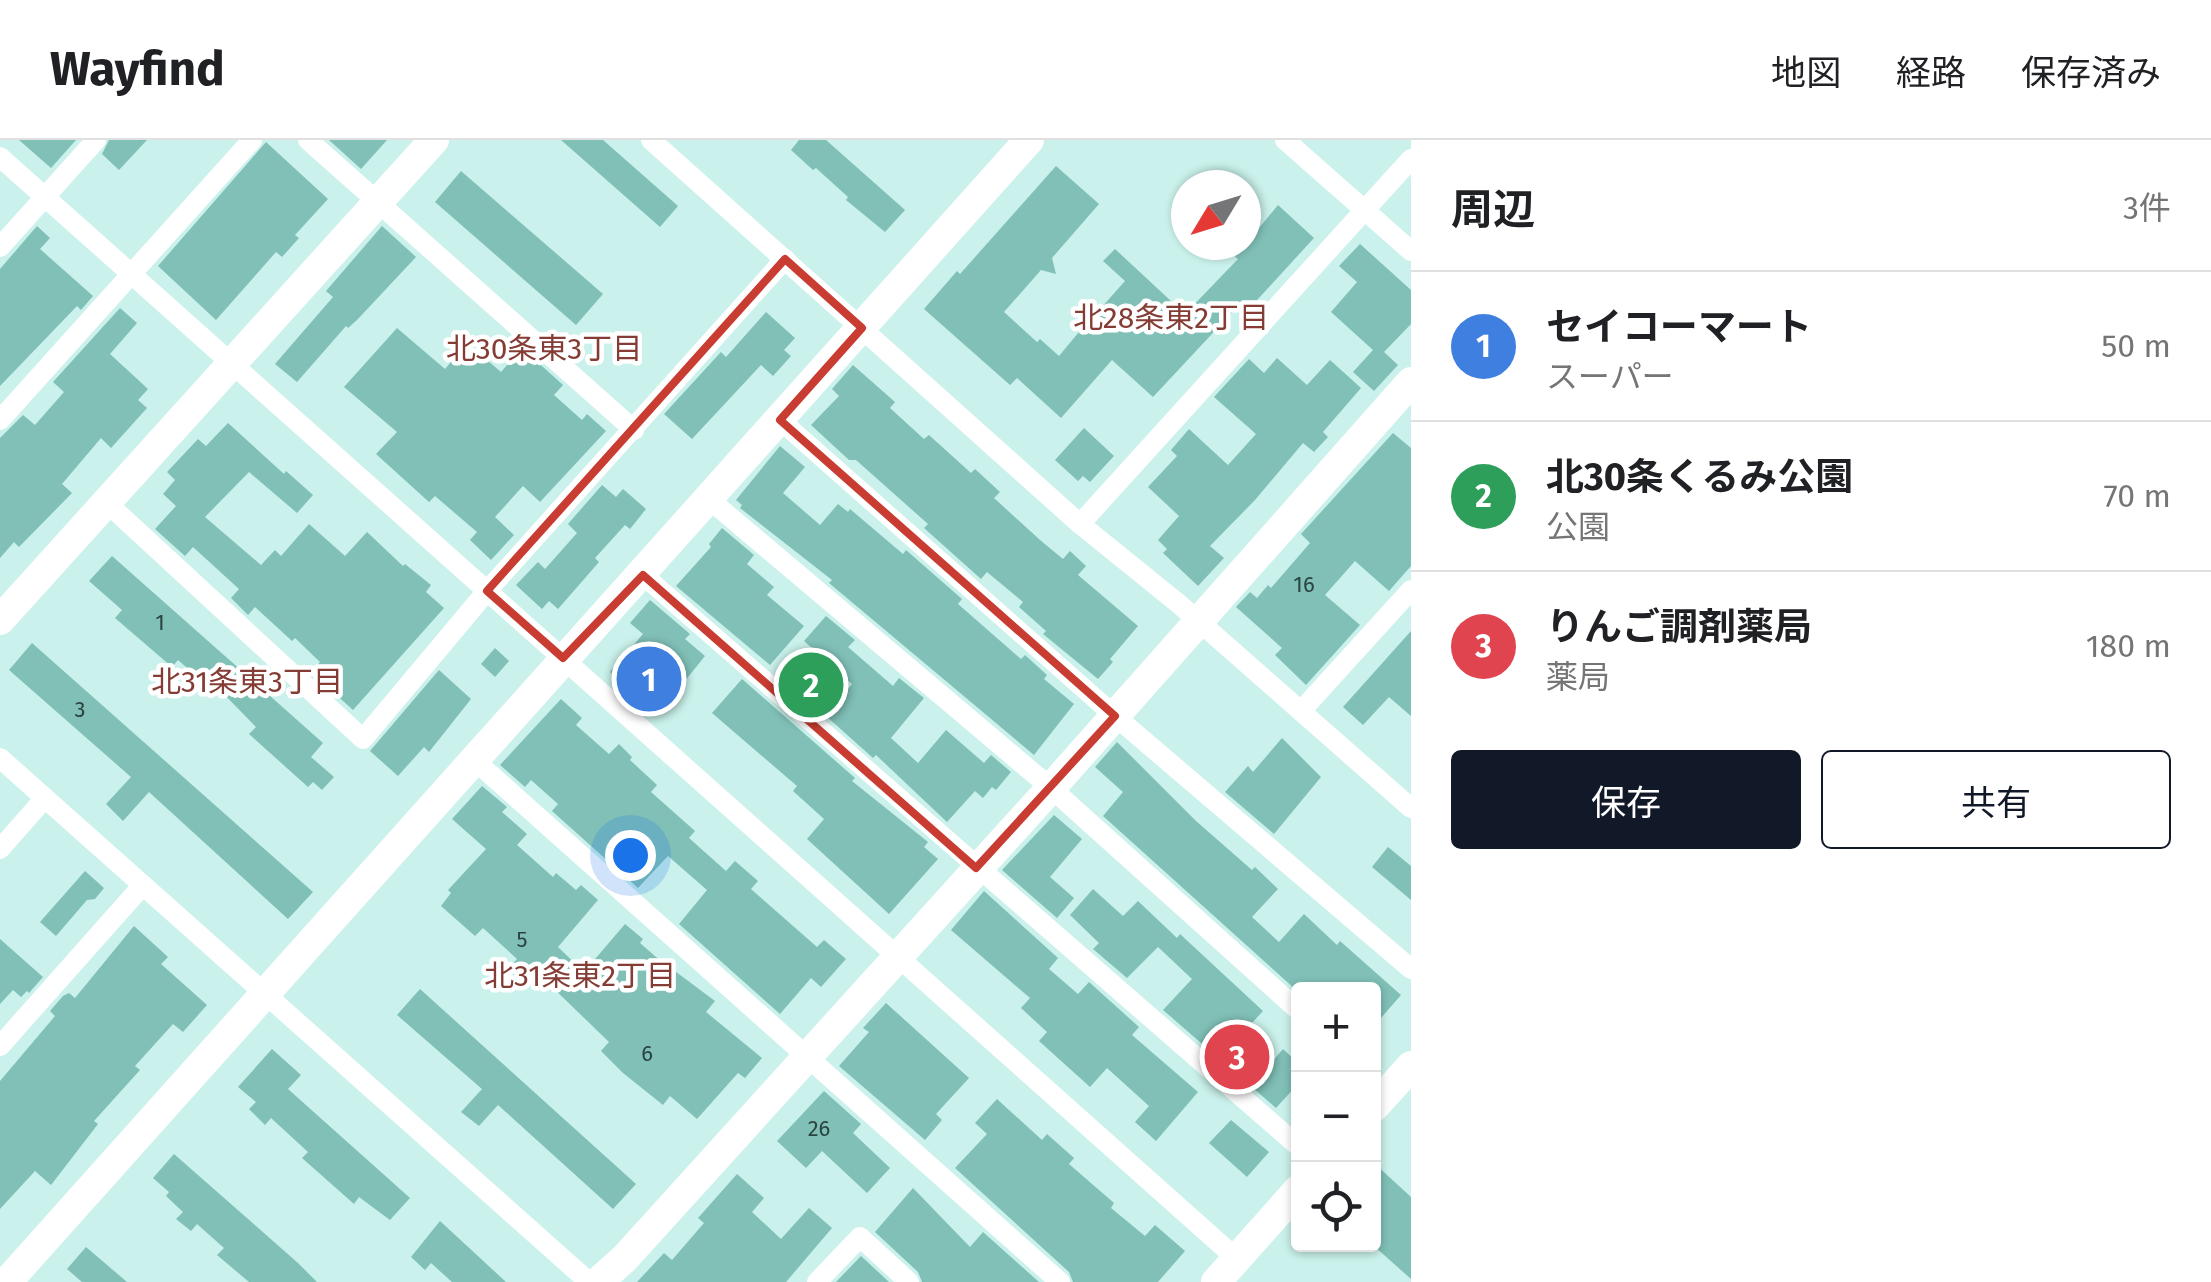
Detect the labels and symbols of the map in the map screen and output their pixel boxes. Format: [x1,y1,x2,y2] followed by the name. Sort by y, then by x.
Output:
[1171,170,1261,260] north arrow
[1073,300,1269,336] district label: 北28条東2丁目
[446,331,642,367] district label: 北30条東3丁目
[1293,571,1315,598] house number: 16
[155,609,165,636] house number: 1
[616,642,682,716] pin: 1
[778,648,844,722] pin: 2
[151,664,343,700] district label: 北31条東3丁目
[75,696,85,723] house number: 3
[605,830,656,881] your location
[516,926,528,953] house number: 5
[484,958,676,994] district label: 北31条東2丁目
[1204,1020,1270,1094] pin: 3
[641,1040,653,1067] house number: 6
[808,1115,830,1142] house number: 26

